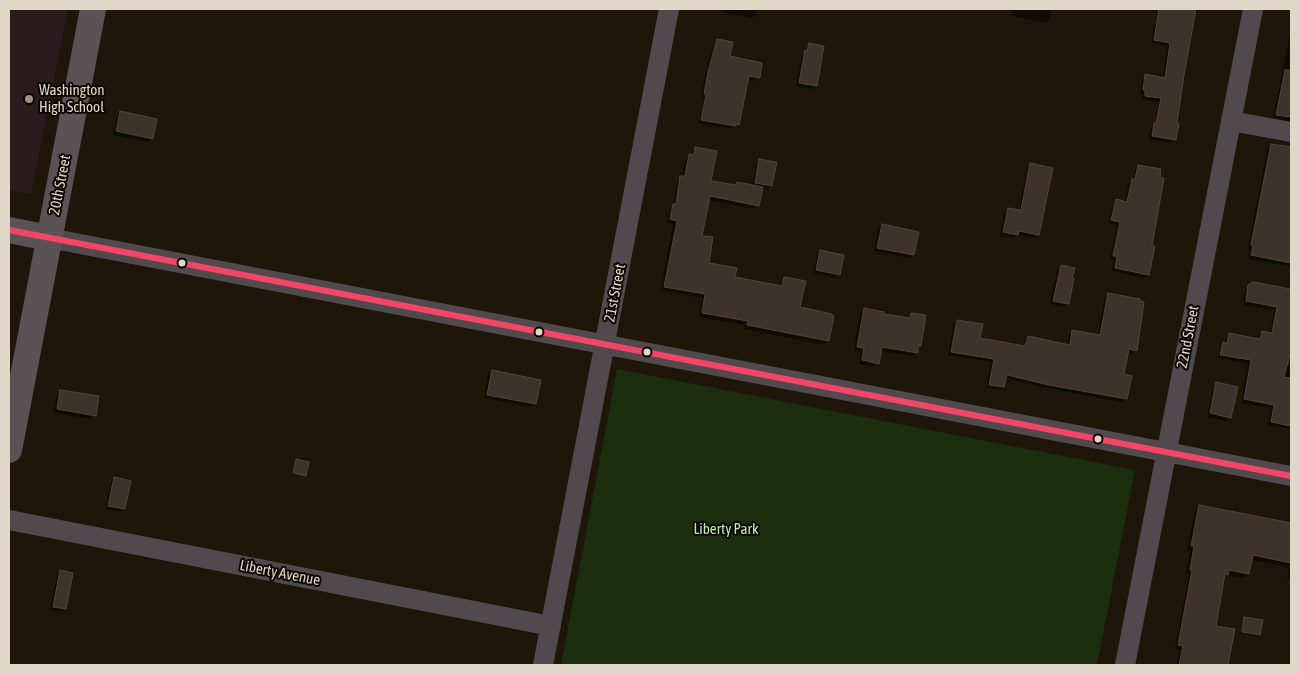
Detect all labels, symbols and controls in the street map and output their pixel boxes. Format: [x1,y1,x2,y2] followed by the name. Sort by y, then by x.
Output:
[39,81,105,116] place label: Washington High School
[23,93,35,105] marker: Washington High School
[45,154,75,216] street label: 20th Street
[177,258,187,268] unlabelled marker
[601,262,629,324] street label: 21st Street
[1173,304,1203,370] street label: 22nd Street
[534,327,544,337] unlabelled marker
[642,347,652,357] unlabelled marker
[1093,434,1103,444] unlabelled marker
[693,520,759,538] park label: Liberty Park
[238,556,322,590] street label: Liberty Avenue

